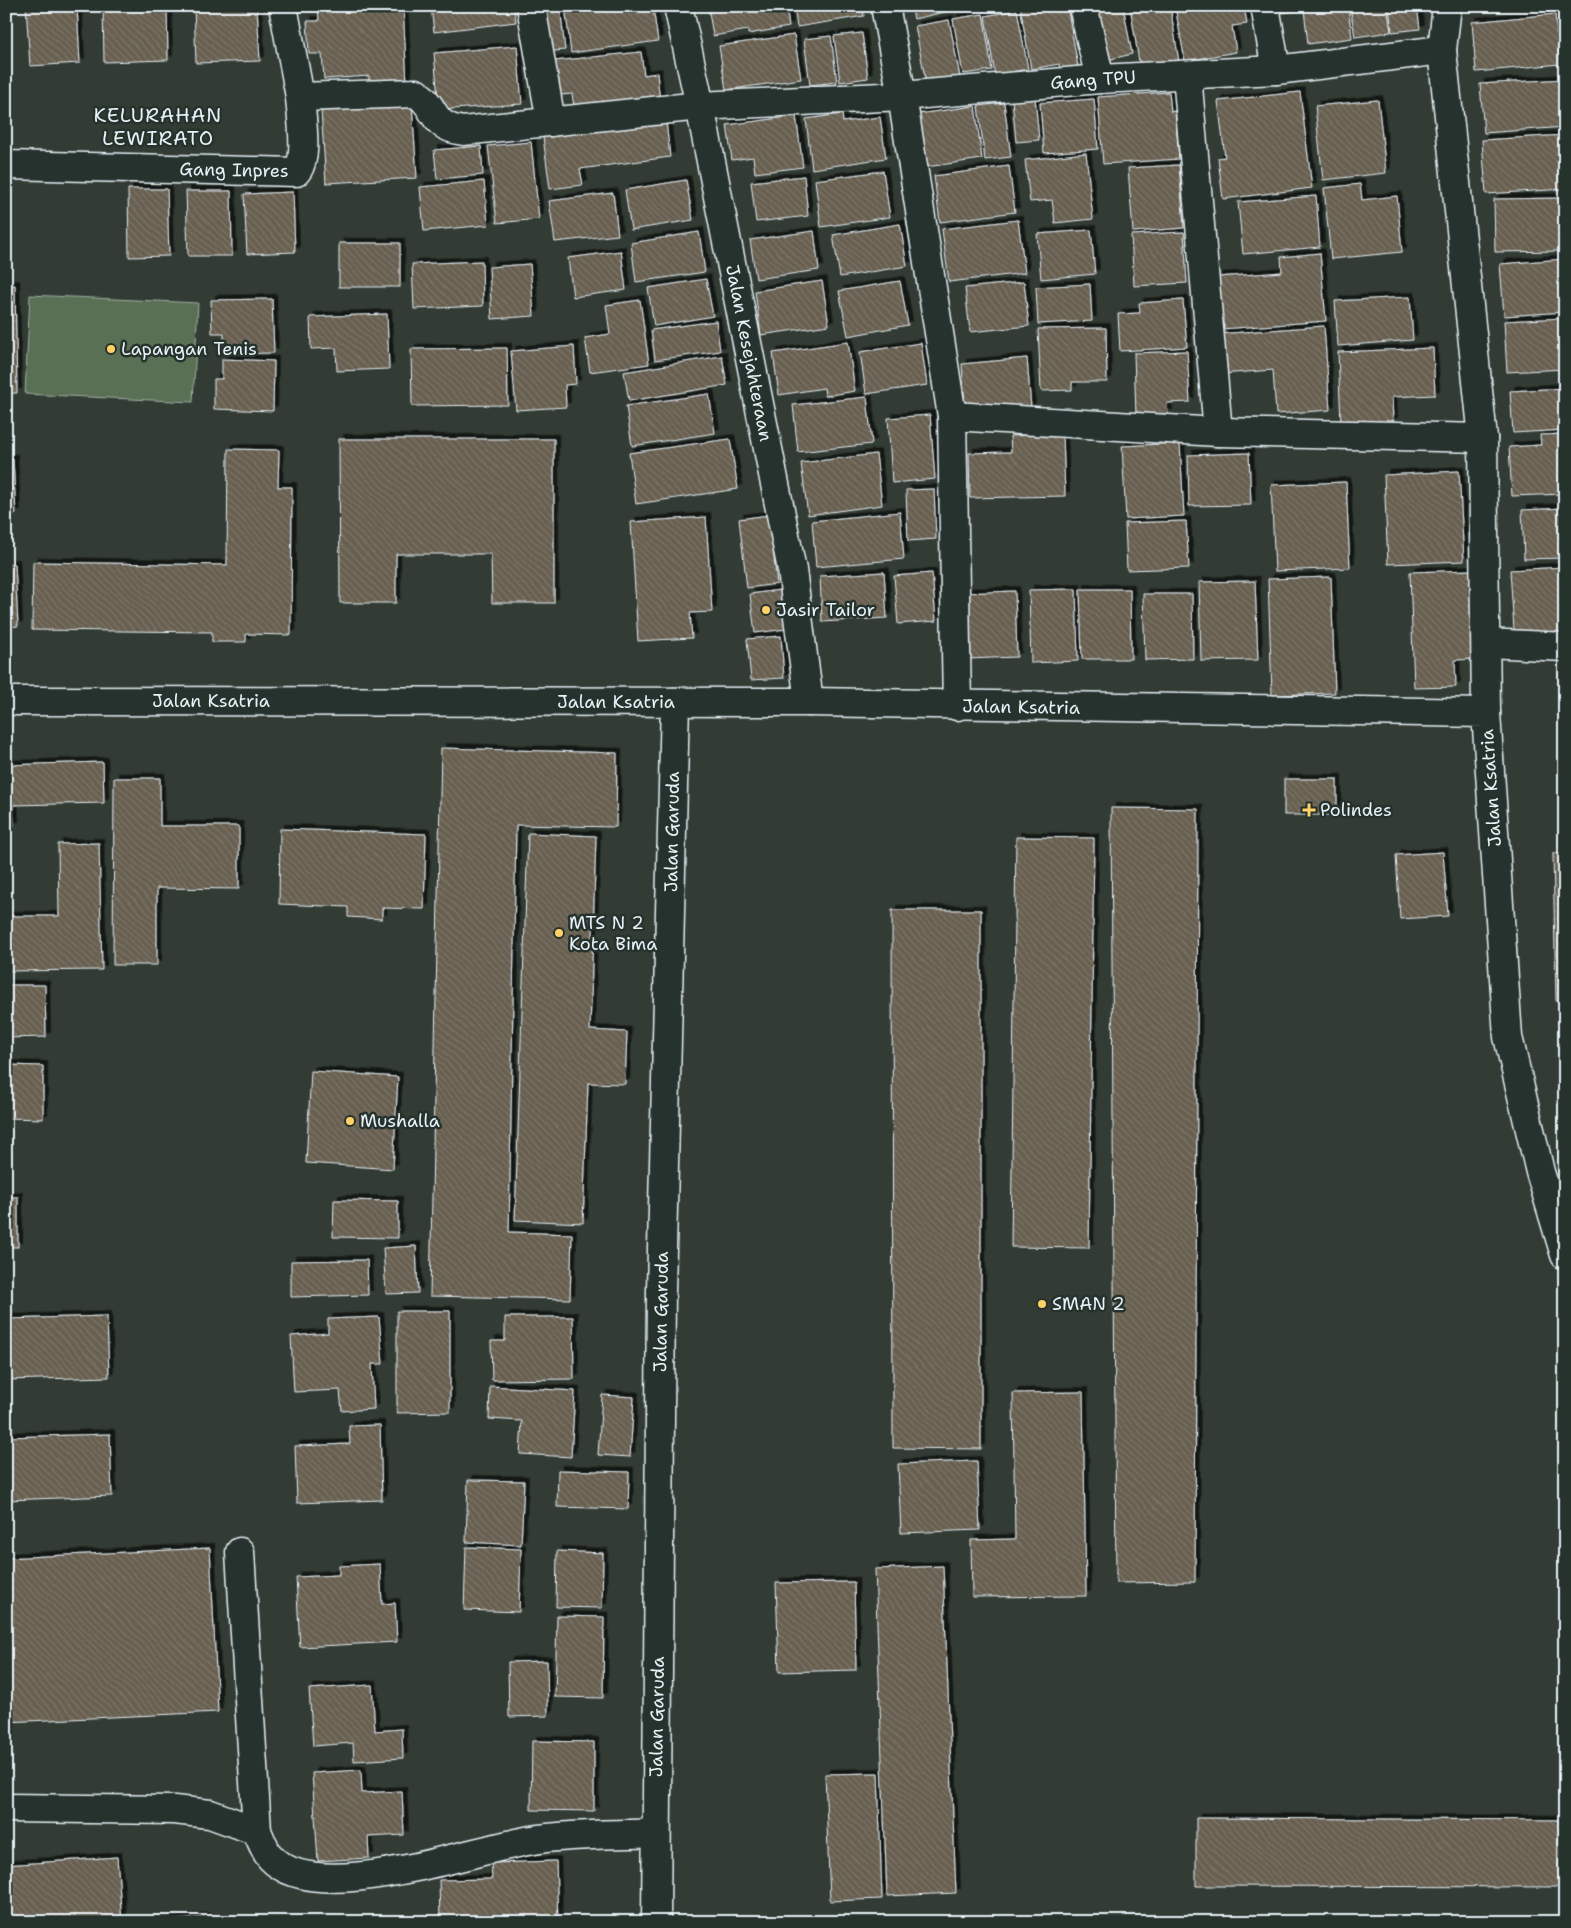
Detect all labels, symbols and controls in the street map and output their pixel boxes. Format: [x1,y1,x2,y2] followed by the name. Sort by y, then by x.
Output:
[1049,65,1137,95] street label: Gang TPU
[94,102,222,151] district label: KELURAHAN LEWIRATO
[179,157,289,183] street label: Gang Inpres
[720,263,778,443] street label: Jalan Kesejahteraan
[121,337,257,361] place label: Lapangan Tenis
[105,343,117,355] marker: Lapangan Tenis
[776,598,875,622] place label: Jasir Tailor
[760,604,772,616] marker: Jasir Tailor
[152,689,270,713] street label: Jalan Ksatria
[557,690,675,714] street label: Jalan Ksatria
[962,694,1080,720] street label: Jalan Ksatria
[1475,728,1507,848] street label: Jalan Ksatria
[659,771,685,893] street label: Jalan Garuda
[1320,798,1392,822] place label: Polindes
[1302,803,1316,817] marker: Polindes
[569,911,658,956] place label: MTS N 2 Kota Bima
[553,927,565,939] marker: MTS N 2 Kota Bima
[360,1109,440,1133] place label: Mushalla
[344,1115,356,1127] marker: Mushalla
[648,1251,674,1373] street label: Jalan Garuda
[1052,1292,1125,1316] place label: SMAN 2
[1036,1298,1048,1310] marker: SMAN 2
[644,1656,670,1778] street label: Jalan Garuda

